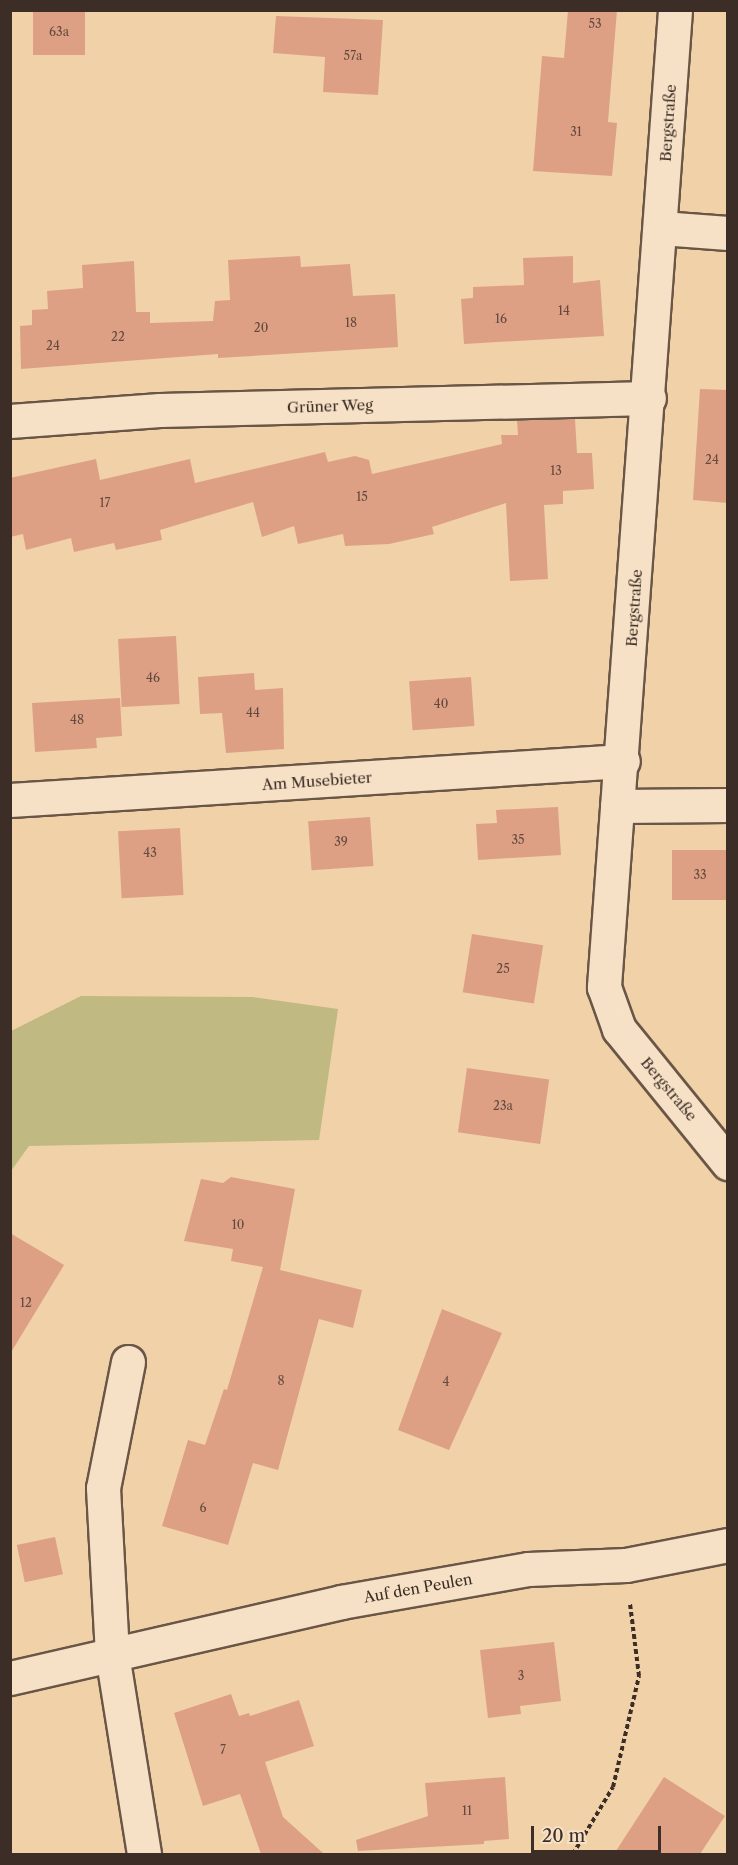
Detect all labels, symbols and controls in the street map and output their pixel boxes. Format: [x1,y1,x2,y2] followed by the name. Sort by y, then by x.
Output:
[588,17,602,31] house number: 53
[49,25,69,39] house number: 63a
[344,49,362,63] house number: 57a
[656,84,680,162] street label: Bergstraße
[570,125,582,139] house number: 31
[558,304,570,318] house number: 14
[495,312,507,326] house number: 16
[345,316,357,330] house number: 18
[254,321,268,335] house number: 20
[111,330,125,344] house number: 22
[46,339,60,353] house number: 24
[286,395,374,417] street label: Grüner Weg
[705,453,719,467] house number: 24
[550,464,562,478] house number: 13
[356,490,368,504] house number: 15
[100,496,110,510] house number: 17
[622,569,646,647] street label: Bergstraße
[146,671,160,685] house number: 46
[434,697,448,711] house number: 40
[246,706,260,720] house number: 44
[70,713,84,727] house number: 48
[261,768,373,794] street label: Am Musebieter
[511,833,525,847] house number: 35
[334,835,348,849] house number: 39
[143,846,157,860] house number: 43
[693,868,707,882] house number: 33
[496,962,510,976] house number: 25
[637,1053,701,1125] street label: Bergstraße
[493,1099,513,1113] house number: 23a
[232,1218,244,1232] house number: 10
[20,1296,32,1310] house number: 12
[277,1374,285,1388] house number: 8
[443,1375,449,1389] house number: 4
[199,1501,207,1515] house number: 6
[362,1570,474,1606] street label: Auf den Peulen
[518,1669,524,1683] house number: 3
[220,1743,226,1757] house number: 7
[462,1804,472,1818] house number: 11
[534,1814,664,1852] scale bar
[542,1825,585,1847] text: 20 m

